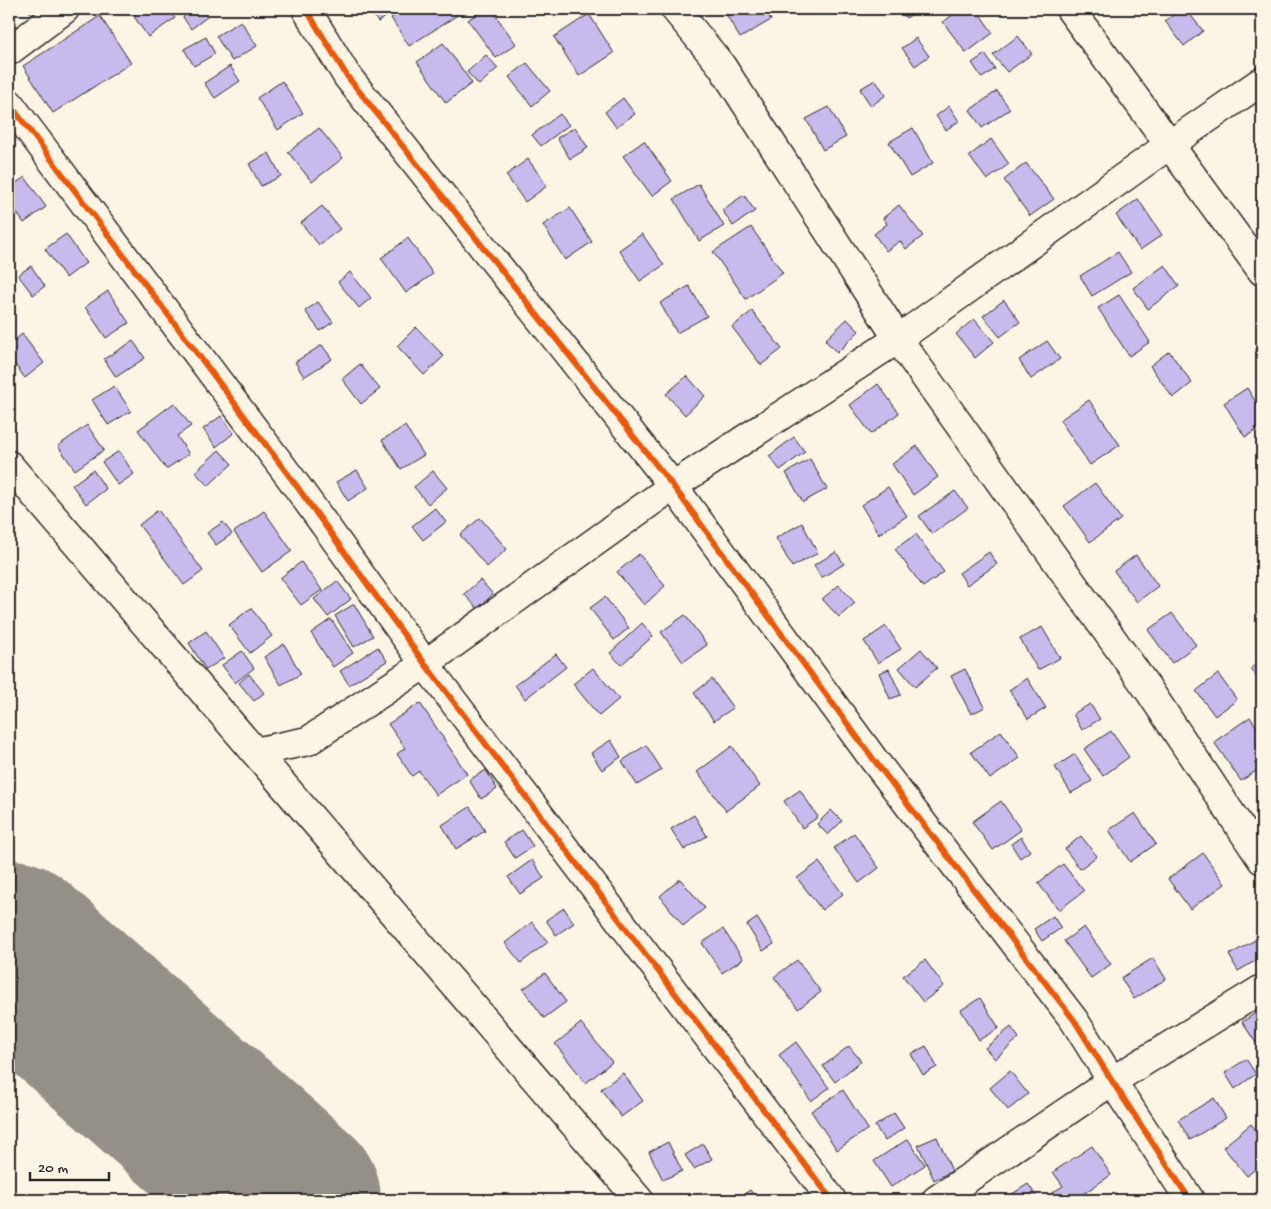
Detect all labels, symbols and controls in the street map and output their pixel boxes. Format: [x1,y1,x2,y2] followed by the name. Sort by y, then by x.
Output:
[30,1149,109,1181] scale bar
[38,1160,68,1178] text: 20 m

